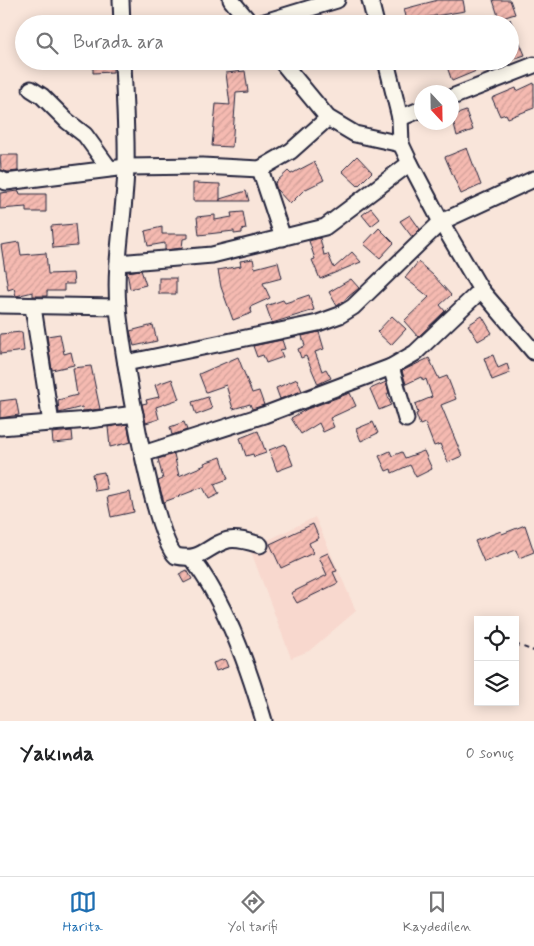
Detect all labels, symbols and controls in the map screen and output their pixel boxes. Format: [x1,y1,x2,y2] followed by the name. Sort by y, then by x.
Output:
[15,15,519,70] search box
[33,29,61,57] icon: search
[73,30,164,55] text: Burada ara
[414,85,459,130] north arrow
[474,616,519,706] map controls
[474,616,519,661] button: locate
[474,661,519,706] button: layers
[20,740,94,768] text: Yakında
[466,743,514,764] text: 0 sonuç
[62,888,103,936] tab: Harita
[228,888,278,936] tab: Yol tarifi
[403,888,471,936] tab: Kaydedilen

